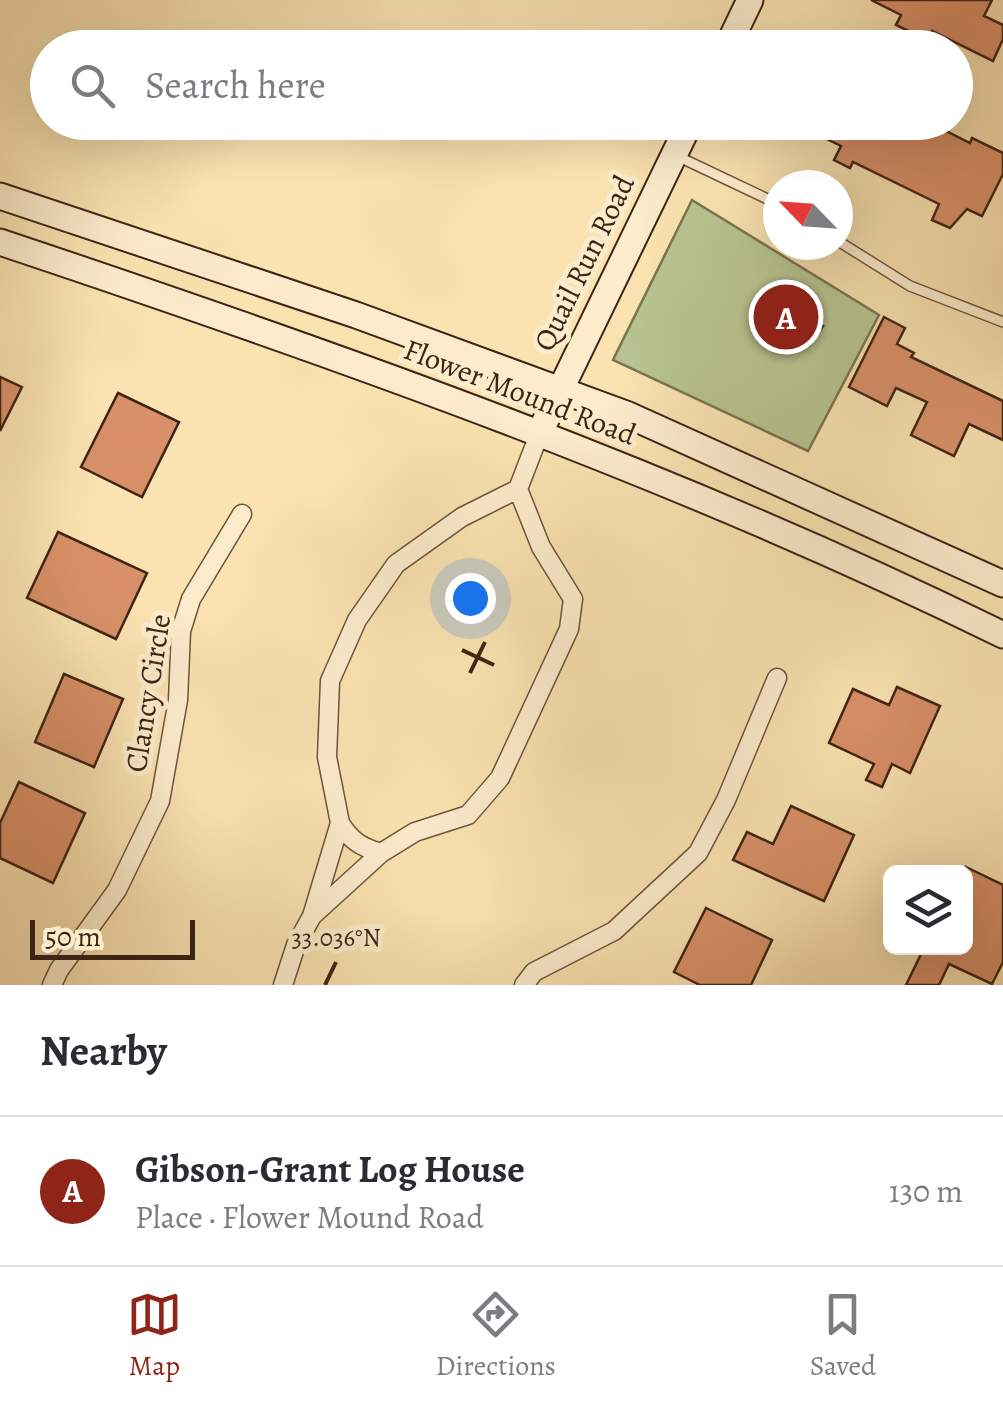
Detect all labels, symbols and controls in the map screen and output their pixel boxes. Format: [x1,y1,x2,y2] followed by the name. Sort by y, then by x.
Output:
[30,30,973,140] search box
[65,58,120,113] icon: search
[145,59,326,111] text: Search here
[524,167,644,358] street label: Quail Run Road
[763,170,853,260] north arrow
[754,280,818,354] pin: A
[398,329,643,455] street label: Flower Mound Road
[445,573,496,624] your location
[116,611,180,775] street label: Clancy Circle
[883,865,973,955] map controls
[883,865,973,955] button: layers
[30,915,195,960] scale bar
[45,918,101,956] text: 50 m
[291,921,381,955] text: 33.036°N
[40,1022,167,1079] text: Nearby
[135,1143,525,1195] text: Gibson-Grant Log House
[62,1169,83,1213] text: A
[889,1169,963,1213] text: 130 m
[135,1195,484,1239] text: Place · Flower Mound Road
[127,1287,182,1385] tab: Map
[436,1287,556,1385] tab: Directions
[810,1287,876,1385] tab: Saved

